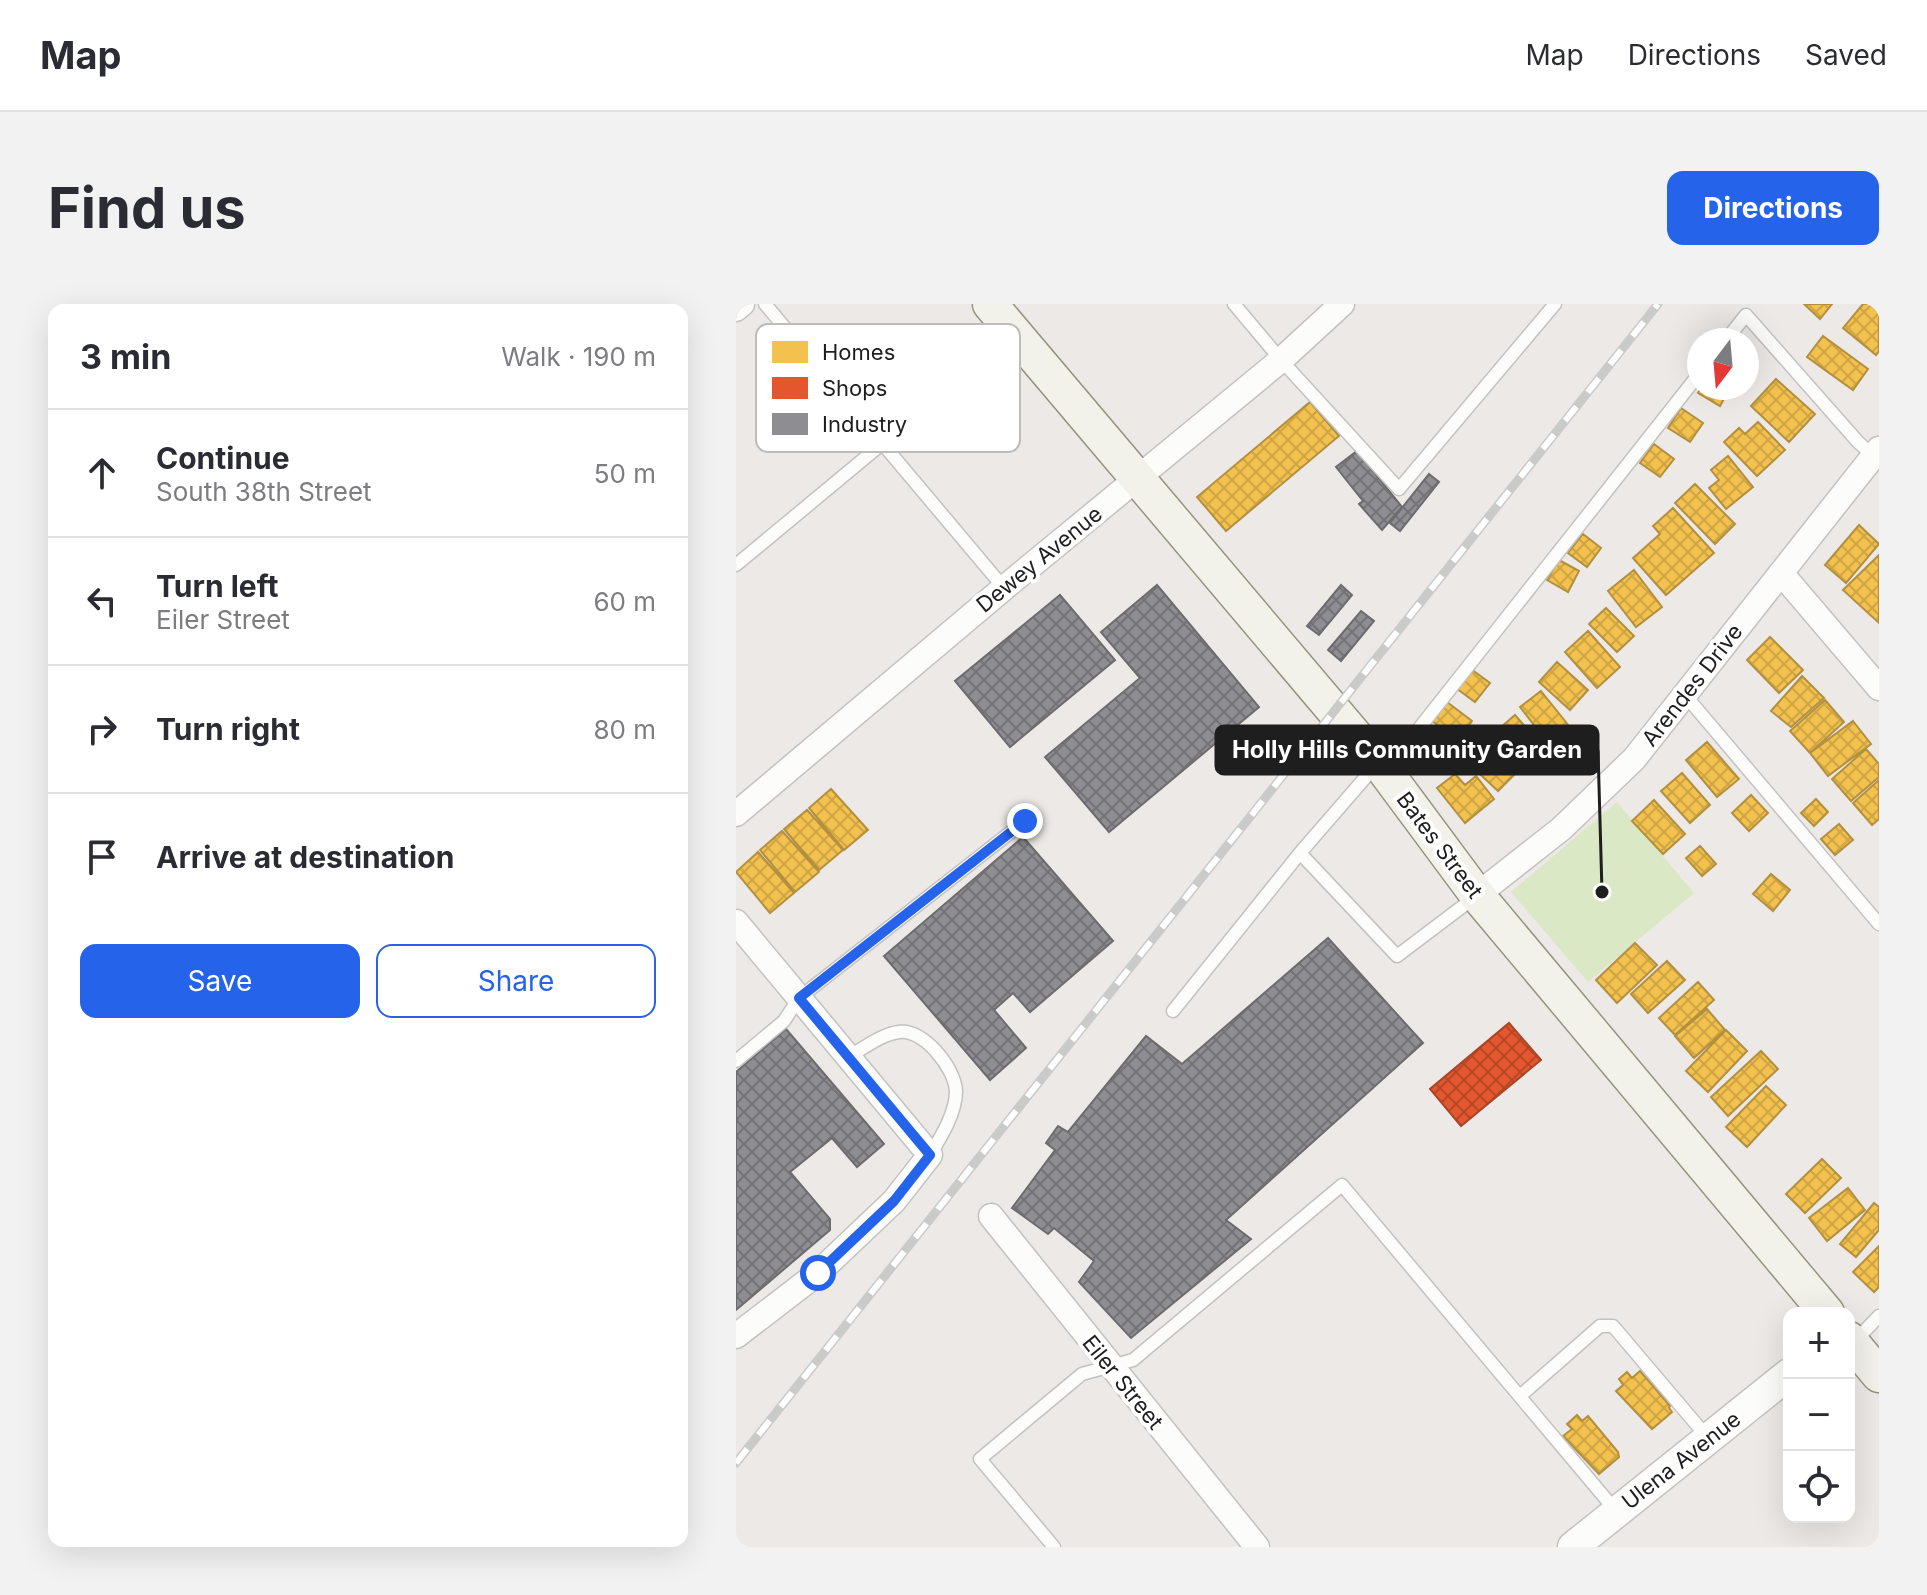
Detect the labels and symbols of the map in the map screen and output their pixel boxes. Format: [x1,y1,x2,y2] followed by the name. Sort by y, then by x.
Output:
[756,324,1020,452] legend
[1687,328,1759,400] north arrow
[822,339,895,365] text: Homes
[822,375,887,401] text: Shops
[822,411,907,437] text: Industry
[971,500,1107,618] street label: Dewey Avenue
[1636,619,1748,751] street label: Arendes Drive
[1216,726,1598,774] callout: Holly Hills Community Garden
[1232,735,1582,764] text: Holly Hills Community Garden
[1392,787,1488,903] street label: Bates Street
[1007,803,1043,839] route end
[800,1255,836,1291] route start
[1077,1330,1169,1434] street label: Eiler Street
[1617,1406,1745,1514] street label: Ulena Avenue

